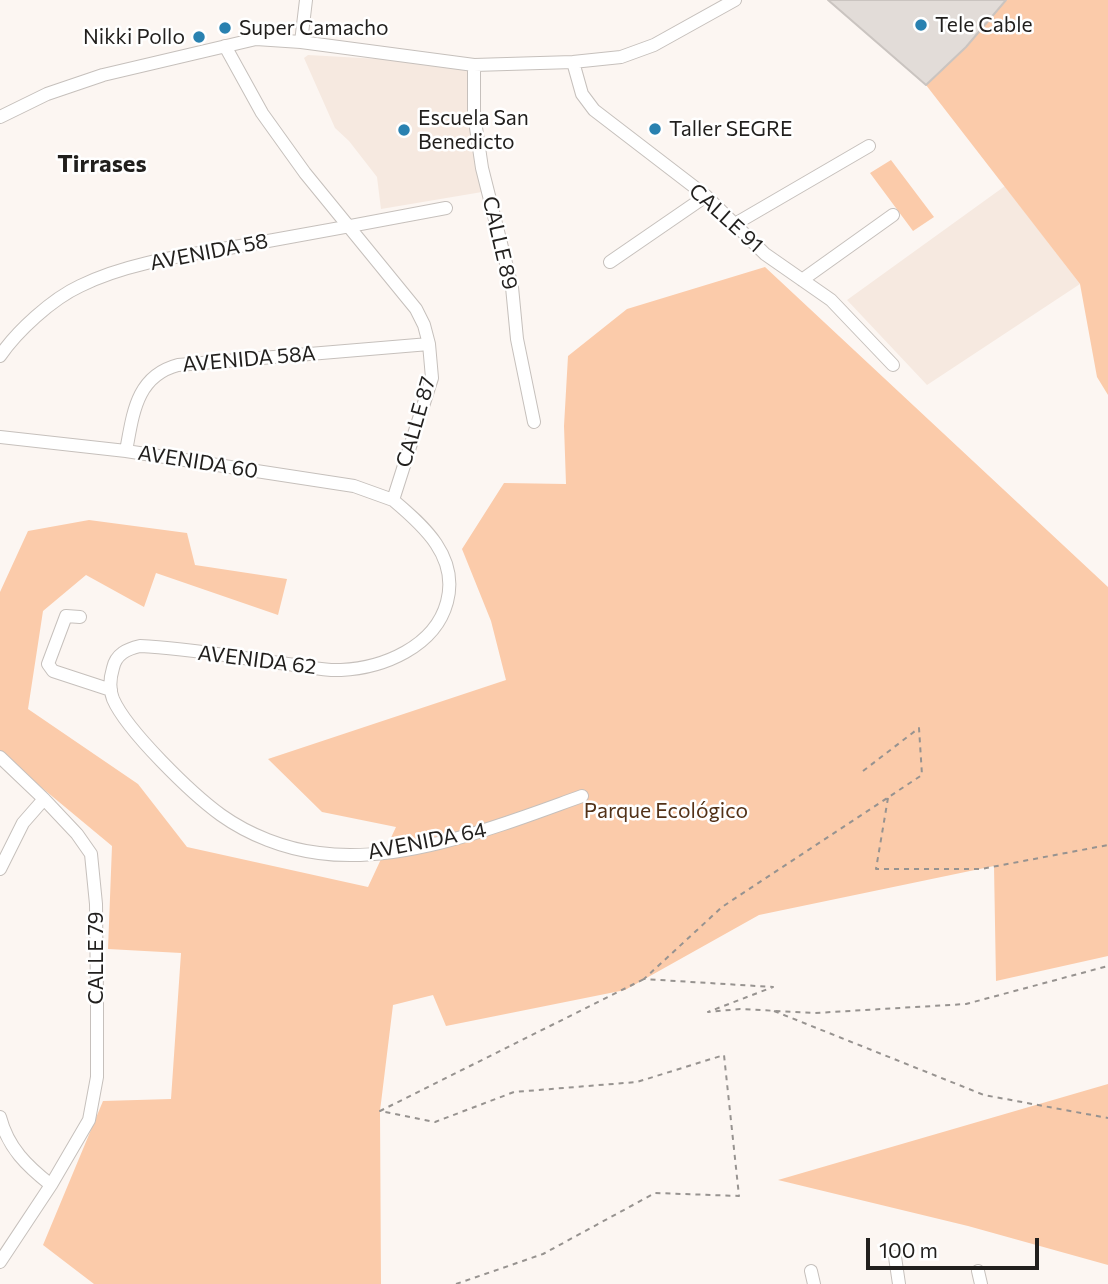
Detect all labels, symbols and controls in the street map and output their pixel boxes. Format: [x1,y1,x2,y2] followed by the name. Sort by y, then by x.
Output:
[935,12,1033,38] place label: Tele Cable
[239,15,389,41] place label: Super Camacho
[913,17,929,33] marker: Tele Cable
[217,20,233,36] marker: Super Camacho
[83,24,185,50] place label: Nikki Pollo
[191,29,207,45] marker: Nikki Pollo
[418,105,529,155] place label: Escuela San Benedicto
[669,116,792,142] place label: Taller SEGRE
[647,121,663,137] marker: Taller SEGRE
[396,122,412,138] marker: Escuela San Benedicto
[57,150,147,178] district label: Tirrases
[684,178,768,258] street label: CALLE 91
[477,194,523,292] street label: CALLE 89
[148,228,270,276] street label: AVENIDA 58
[181,341,317,377] street label: AVENIDA 58A
[391,374,441,470] street label: CALLE 87
[136,440,260,484] street label: AVENIDA 60
[196,640,318,680] street label: AVENIDA 62
[584,798,748,824] park label: Parque Ecológico
[366,817,488,865] street label: AVENIDA 64
[83,911,109,1005] street label: CALLE 79
[870,1224,1043,1268] scale bar
[879,1237,938,1262] text: 100 m

